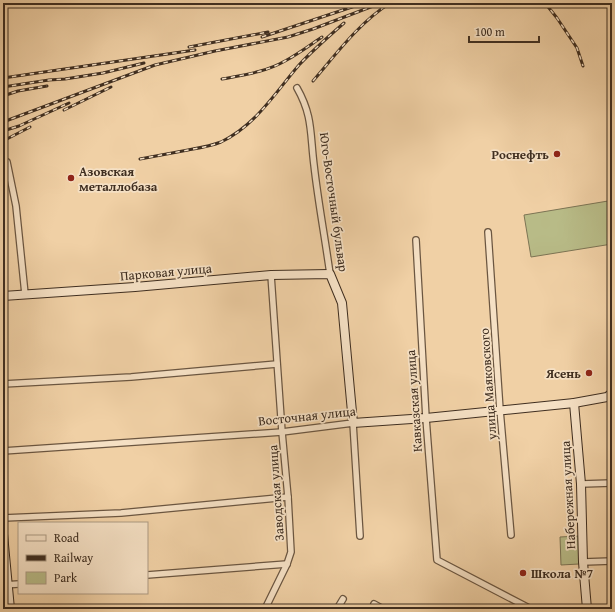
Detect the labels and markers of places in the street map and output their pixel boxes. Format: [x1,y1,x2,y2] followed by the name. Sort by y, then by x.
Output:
[491,145,549,164] place label: Роснефть
[552,149,562,159] marker: Роснефть
[79,162,158,196] place label: Азовская металлобаза
[66,173,76,183] marker: Азовская металлобаза
[545,364,581,383] place label: Ясень
[584,368,594,378] marker: Ясень
[531,564,594,583] place label: Школа №7
[518,568,528,578] marker: Школа №7

